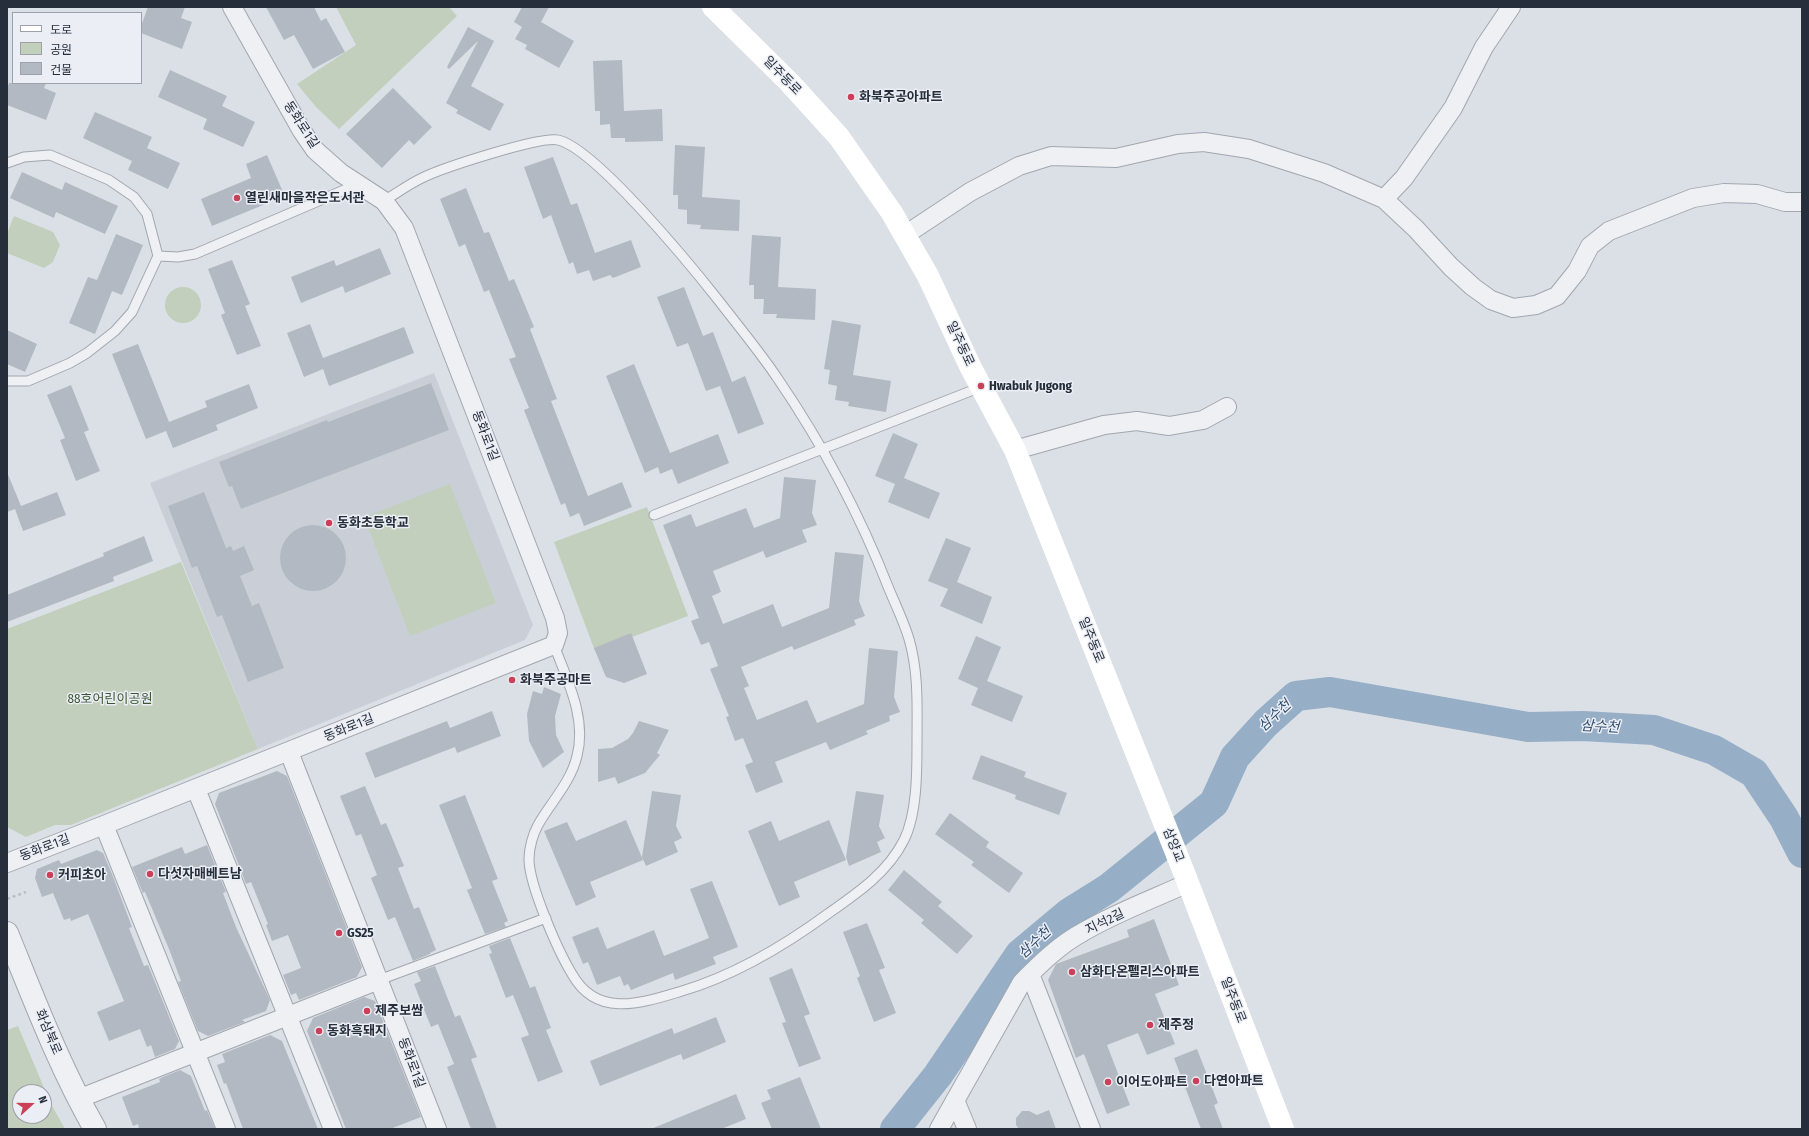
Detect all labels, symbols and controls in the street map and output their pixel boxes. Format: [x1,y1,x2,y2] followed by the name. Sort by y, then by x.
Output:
[12,12,142,84] legend
[50,23,72,37] text: 도로
[50,43,72,57] text: 공원
[760,53,804,99] street label: 일주동로
[50,63,72,77] text: 건물
[859,89,943,105] place label: 화북주공아파트
[846,92,856,102] marker: 화북주공아파트
[280,99,322,151] street label: 동화로1길
[245,190,365,206] place label: 열린새마을작은도서관
[232,193,242,203] marker: 열린새마을작은도서관
[943,319,977,369] street label: 일주동로
[989,378,1072,394] place label: Hwabuk Jugong
[976,381,986,391] marker: Hwabuk Jugong
[468,409,502,463] street label: 동화로1길
[337,515,409,531] place label: 동화초등학교
[324,518,334,528] marker: 동화초등학교
[1075,615,1107,665] street label: 일주동로
[520,672,592,688] place label: 화북주공마트
[507,675,517,685] marker: 화북주공마트
[68,691,152,707] park label: 88호어린이공원
[1255,697,1295,735] water label: 삼수천
[322,711,376,745] street label: 동화로1길
[1580,718,1620,736] water label: 삼수천
[1159,825,1187,865] street label: 삼양교
[18,831,72,865] street label: 동화로1길
[158,866,242,882] place label: 다섯자매베트남
[58,867,106,883] place label: 커피초아
[145,869,155,879] marker: 다섯자매베트남
[45,870,55,880] marker: 커피초아
[1083,906,1127,938] street label: 지석2길
[1015,924,1055,962] water label: 삼수천
[347,925,374,941] place label: GS25
[334,928,344,938] marker: GS25
[1080,964,1200,980] place label: 삼화다온펠리스아파트
[1067,967,1077,977] marker: 삼화다온펠리스아파트
[1217,975,1249,1025] street label: 일주동로
[375,1003,423,1019] place label: 제주보쌈
[362,1006,372,1016] marker: 제주보쌈
[31,1007,65,1057] street label: 화삼북로
[1158,1017,1194,1033] place label: 제주정
[1145,1020,1155,1030] marker: 제주정
[327,1023,387,1039] place label: 동화흑돼지
[314,1026,324,1036] marker: 동화흑돼지
[394,1036,428,1090] street label: 동화로1길
[1204,1073,1264,1089] place label: 다연아파트
[1116,1074,1188,1090] place label: 이어도아파트
[1191,1076,1201,1086] marker: 다연아파트
[1103,1077,1113,1087] marker: 이어도아파트
[12,1084,52,1124] north arrow
[35,1094,50,1105] text: N

